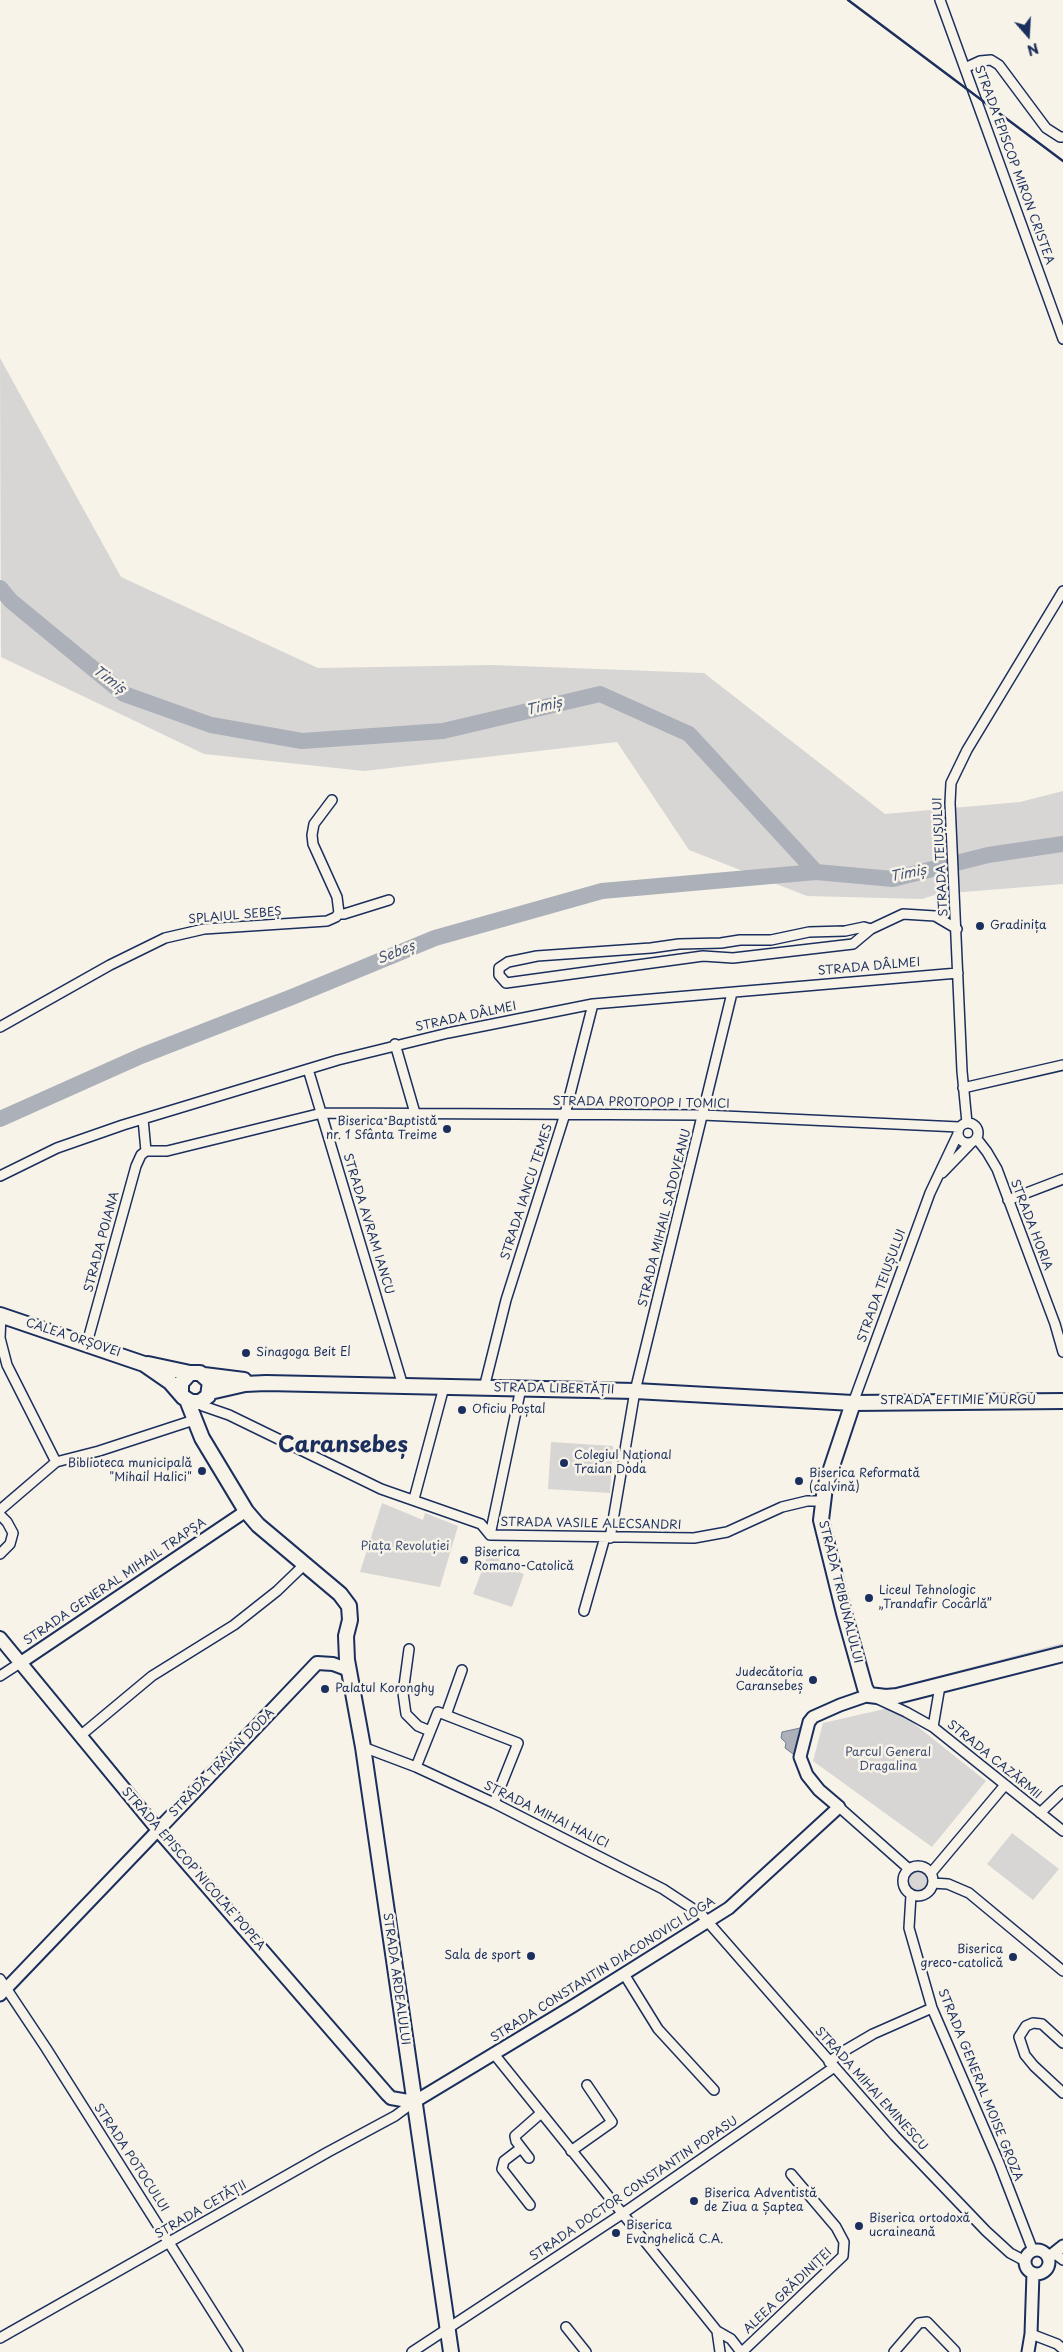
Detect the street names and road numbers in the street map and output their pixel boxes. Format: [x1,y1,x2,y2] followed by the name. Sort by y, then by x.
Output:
[971,63,1057,267] street label: STRADA EPISCOP MIRON CRISTEA
[931,797,951,917] street label: STRADA TEIUȘULUI
[188,905,282,927] street label: SPLAIUL SEBEȘ
[817,955,921,979] street label: STRADA DÂLMEI
[414,999,518,1035] street label: STRADA DÂLMEI
[552,1094,730,1112] street label: STRADA PROTOPOP I TOMICI
[498,1122,556,1262] street label: STRADA IANCU TEMES
[636,1127,694,1309] street label: STRADA MIHAIL SADOVEANU
[340,1152,396,1296] street label: STRADA AVRAM IANCU
[1007,1178,1055,1272] street label: STRADA HORIA
[82,1190,122,1294] street label: STRADA POIANA
[855,1227,909,1345] street label: STRADA TEIUȘULUI
[24,1316,122,1360] street label: CALEA ORȘOVEI
[493,1381,615,1397] street label: STRADA LIBERTĂȚII
[880,1394,1036,1408] street label: STRADA EFTIMIE MURGU
[21,1515,209,1649] street label: STRADA GENERAL MIHAIL TRAPȘA
[500,1515,682,1533] street label: STRADA VASILE ALECSANDRI
[815,1519,865,1665] street label: STRADA TRIBUNALULUI
[166,1706,278,1820] street label: STRADA TRAIAN DODA
[944,1718,1044,1802] street label: STRADA CAZĂRMII
[481,1778,611,1852] street label: STRADA MIHAI HALICI
[118,1785,268,1953] street label: STRADA EPISCOP NICOLAE POPEA
[488,1894,718,2046] street label: STRADA CONSTANTIN DIACONOVICI LOGA
[380,1912,412,2046] street label: STRADA ARDEALULUI
[935,1987,1025,2183] street label: STRADA GENERAL MOISE GROZA
[812,2024,930,2154] street label: STRADA MIHAI EMINESCU
[91,2101,171,2215] street label: STRADA POTOCULUI
[527,2114,741,2264] street label: STRADA DOCTOR CONSTANTIN POPASU
[153,2178,249,2242] street label: STRADA CETĂȚII
[741,2245,835,2337] street label: ALEEA GRĂDINIȚEI

